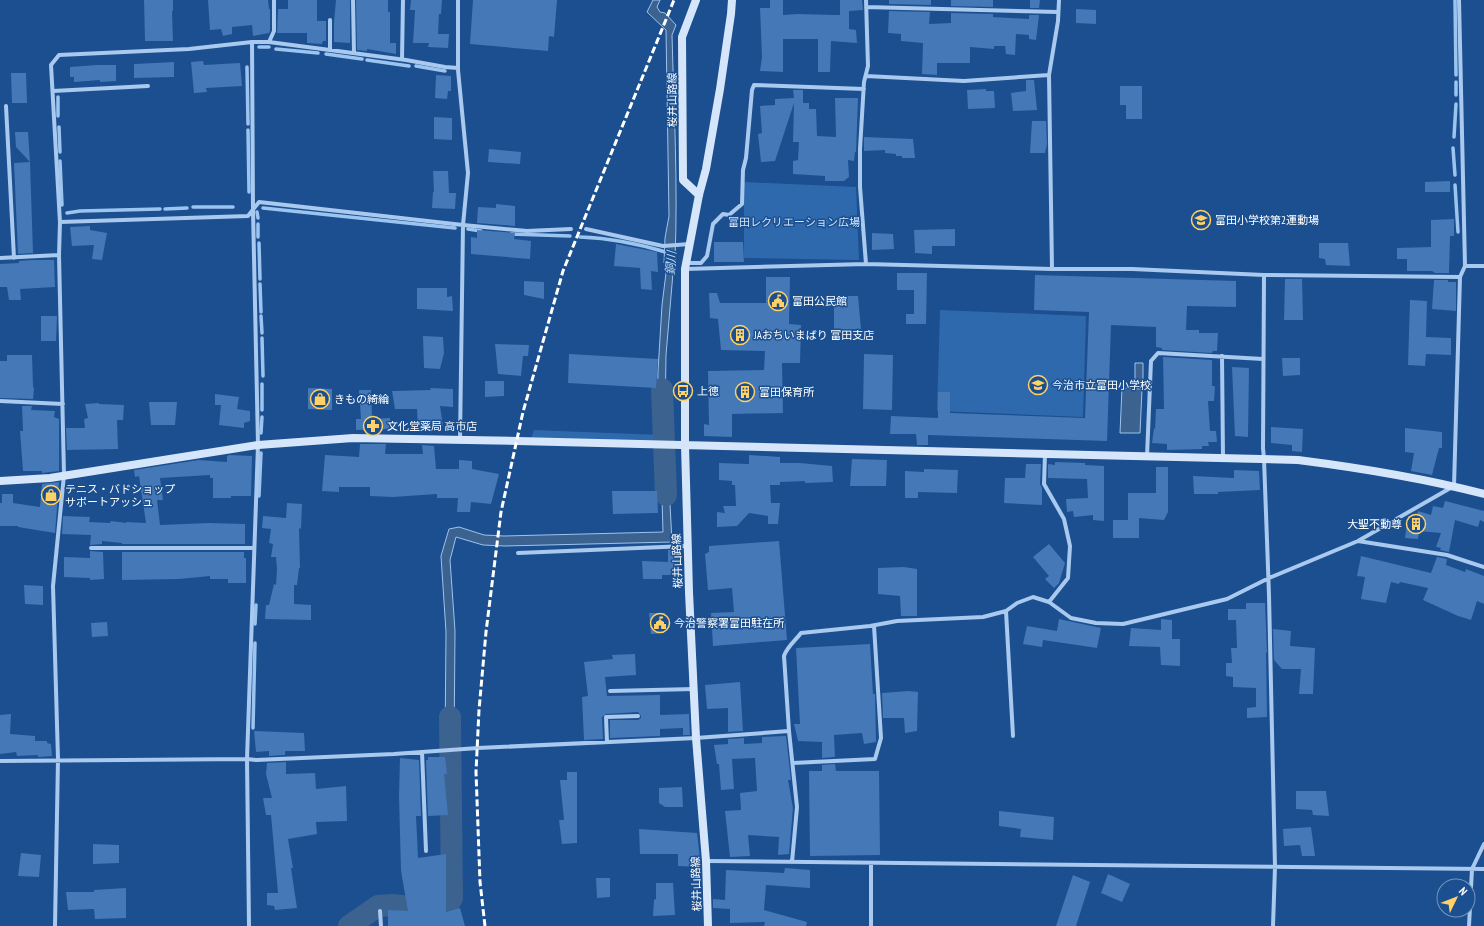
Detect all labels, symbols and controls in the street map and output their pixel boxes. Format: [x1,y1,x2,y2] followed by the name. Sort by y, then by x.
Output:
[665,73,679,128] street label: 桜井山路線
[1190,209,1212,231] school or university icon: 富田小学校第2運動場
[1215,213,1319,227] place label: 富田小学校第2運動場
[728,215,860,229] park label: 富田レクリエーション広場
[662,248,679,275] water label: 銅川
[767,290,789,312] public building icon: 富田公民館
[792,294,847,308] place label: 富田公民館
[729,324,751,346] building icon: JAおちいまばり 富田支店
[753,328,874,342] place label: JAおちいまばり 富田支店
[1027,374,1049,396] school or university icon: 今治市立富田小学校
[1052,378,1151,392] place label: 今治市立富田小学校
[672,380,694,402] bus stop icon: 上徳
[734,381,756,403] building icon: 富田保育所
[697,384,719,398] place label: 上徳
[759,385,815,399] place label: 富田保育所
[309,388,331,410] shop icon: きもの綺綸
[334,392,389,406] place label: きもの綺綸
[362,415,384,437] pharmacy icon: 文化堂薬局 高市店
[387,419,477,433] place label: 文化堂薬局 高市店
[65,482,175,509] place label: テニス・バドショップ サポートアッシュ
[40,484,62,506] shop icon: テニス・バドショップ サポートアッシュ
[1405,513,1427,535] building icon: 大聖不動尊
[1347,517,1402,531] place label: 大聖不動尊
[669,533,685,589] street label: 桜井山路線
[649,612,671,634] public building icon: 今治警察署富田駐在所
[674,616,785,630] place label: 今治警察署富田駐在所
[688,856,704,912] street label: 桜井山路線
[1436,878,1476,918] north arrow
[1456,884,1470,898] text: N

